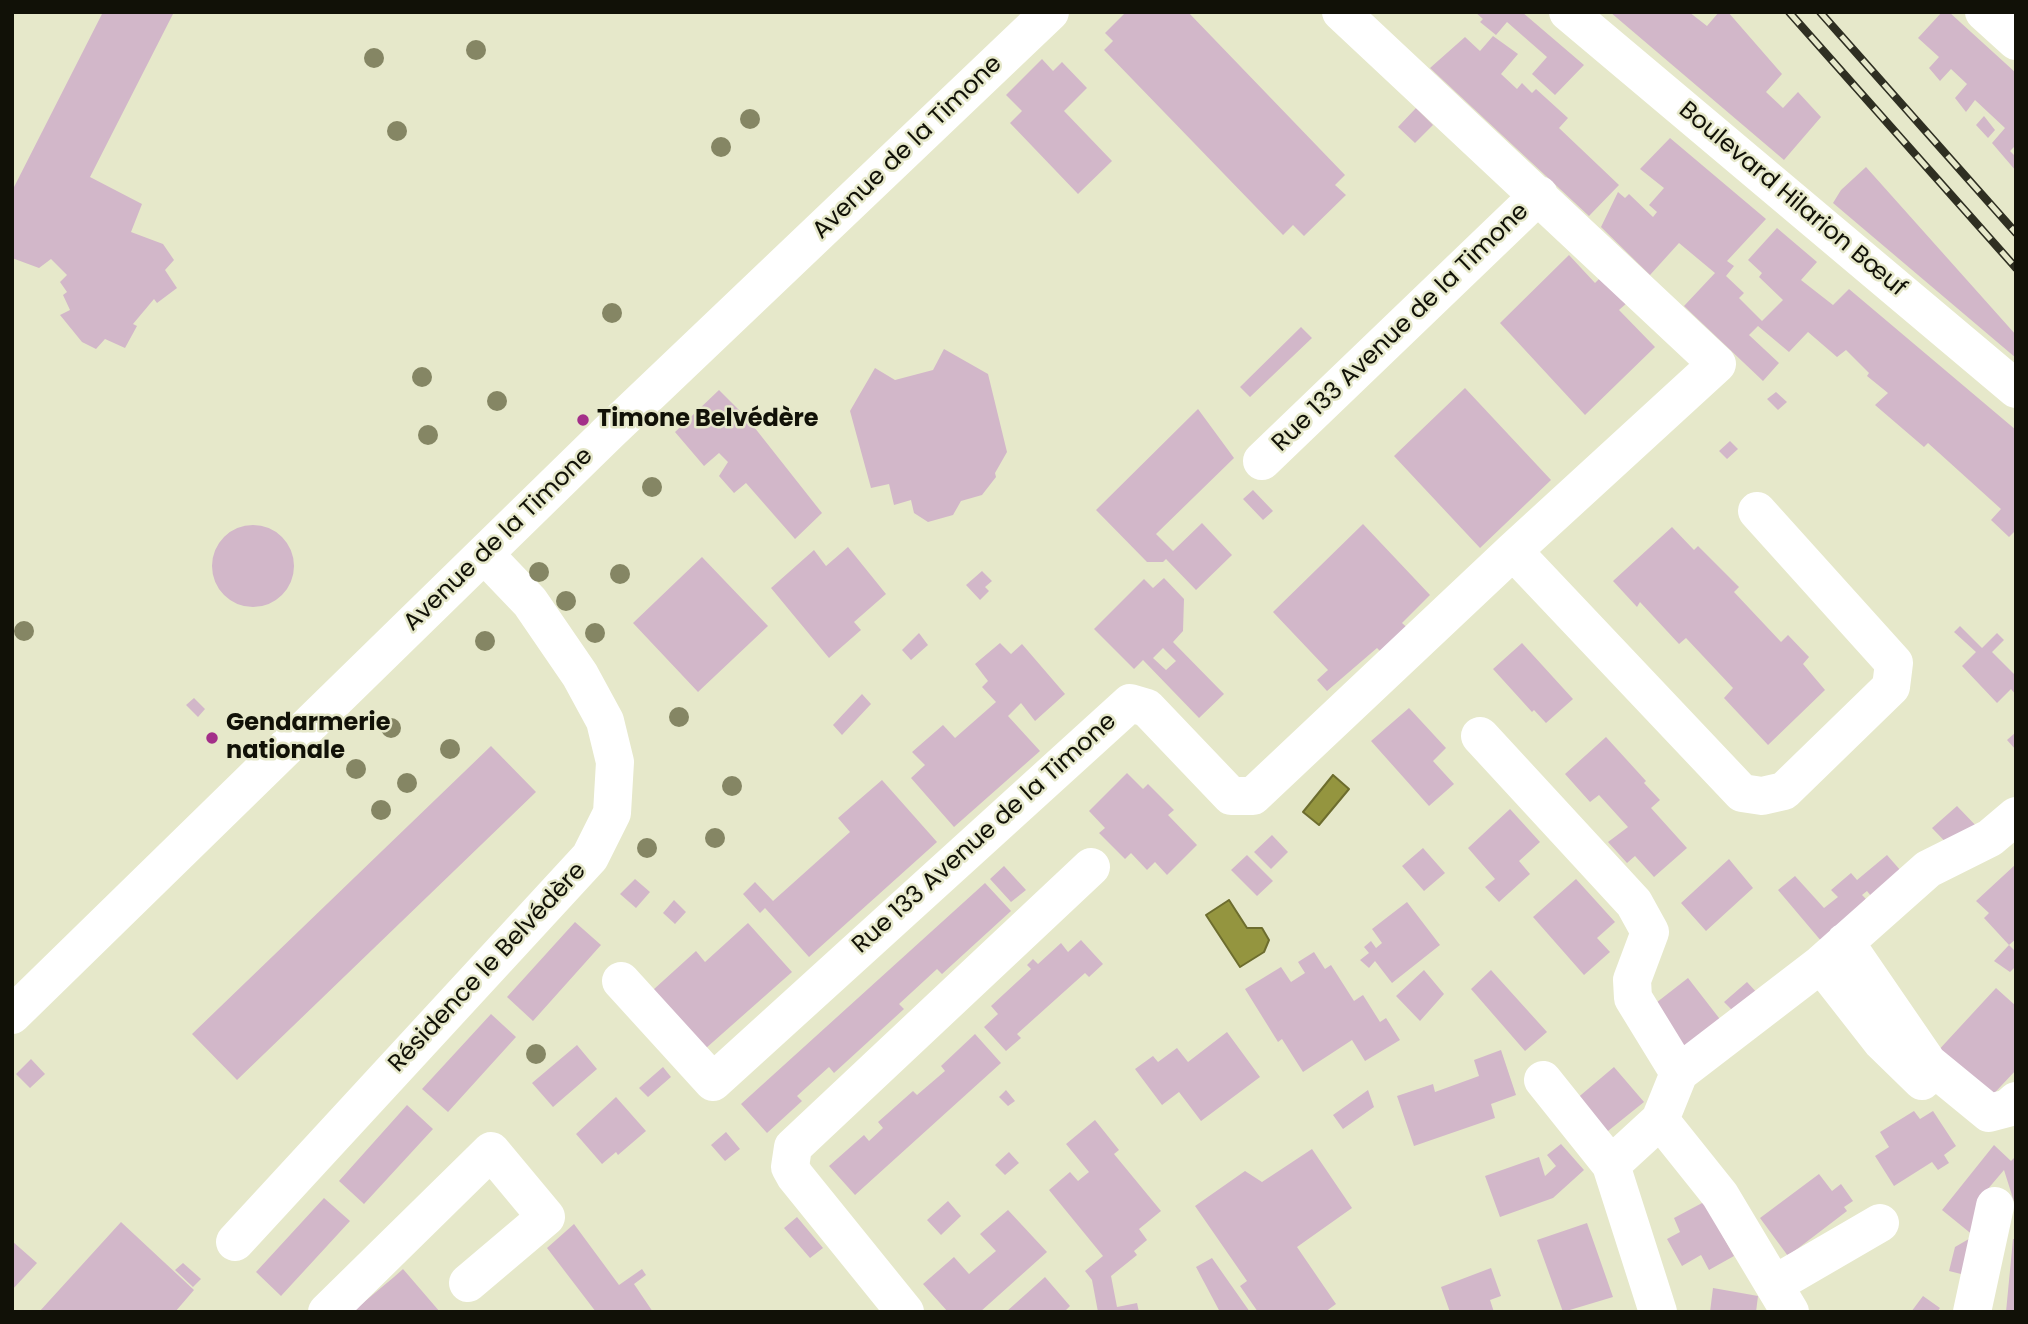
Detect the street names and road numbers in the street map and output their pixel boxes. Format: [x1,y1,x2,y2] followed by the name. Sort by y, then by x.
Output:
[807,50,1009,246] street label: Avenue de la Timone
[1672,96,1912,304] street label: Boulevard Hilarion Bœuf
[1267,198,1535,458] street label: Rue 133 Avenue de la Timone
[398,442,600,638] street label: Avenue de la Timone
[847,708,1123,960] street label: Rue 133 Avenue de la Timone
[383,857,593,1079] street label: Résidence le Belvédère

